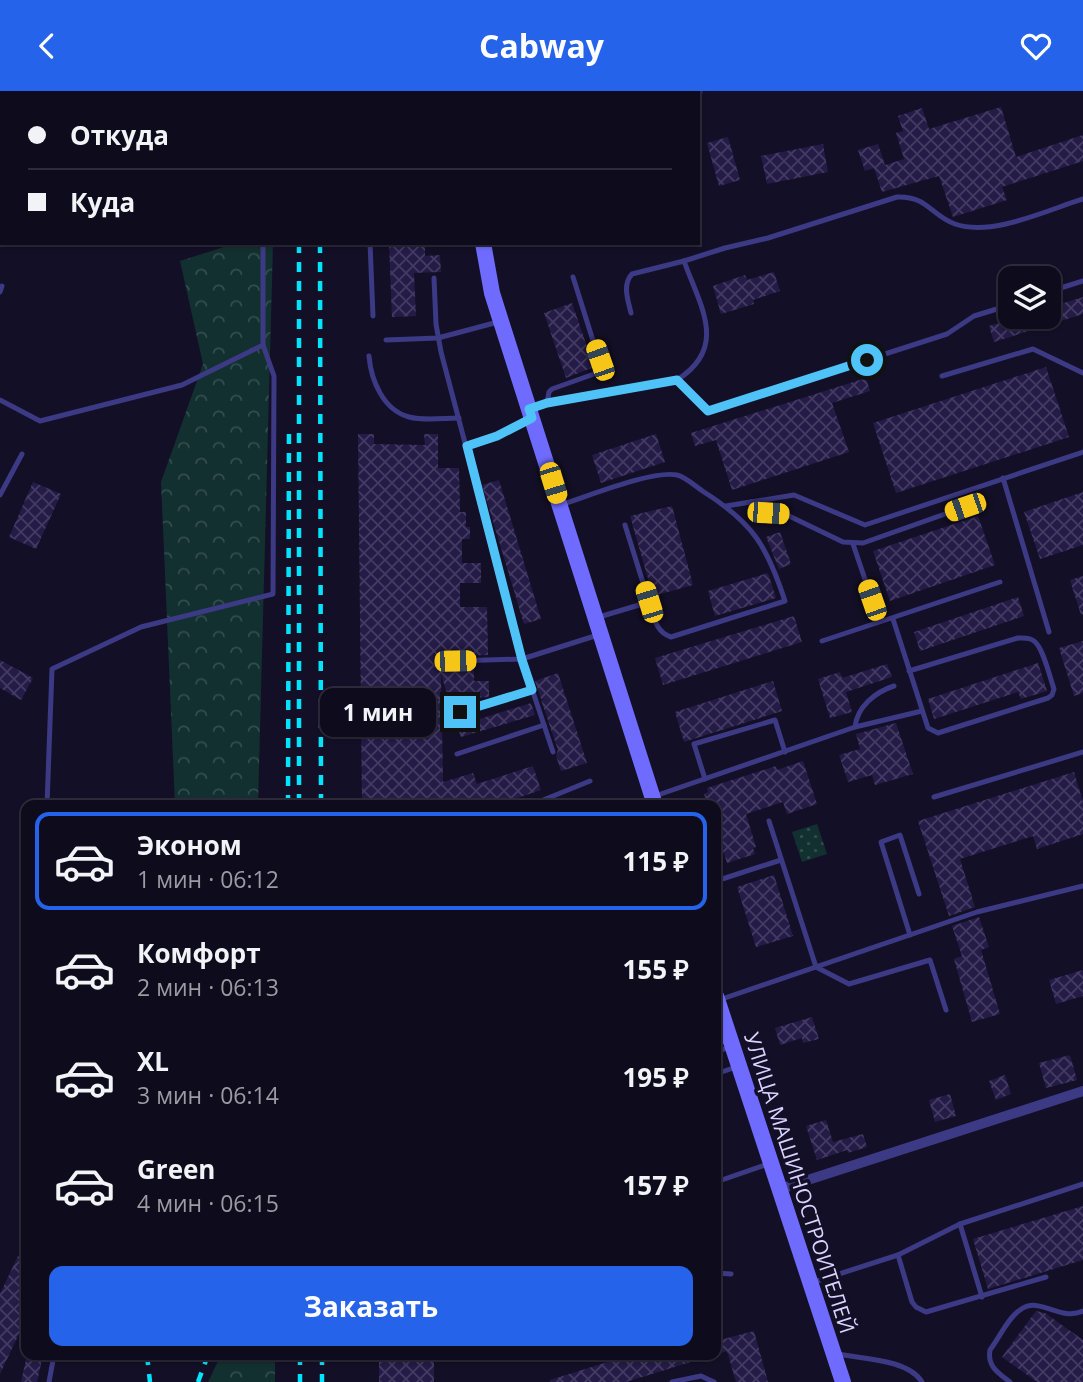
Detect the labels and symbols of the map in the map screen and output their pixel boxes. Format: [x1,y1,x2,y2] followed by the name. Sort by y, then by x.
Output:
[584,337,617,383] car
[851,344,883,376] route start
[537,460,570,506] car
[942,490,989,524] car
[747,501,790,525] car
[856,577,889,623] car
[633,579,666,625] car
[434,650,477,672] car
[320,687,435,737] callout: 1 мин
[444,696,476,728] route end
[738,1029,862,1337] street label: УЛИЦА МАШИНОСТРОИТЕЛЕЙ

